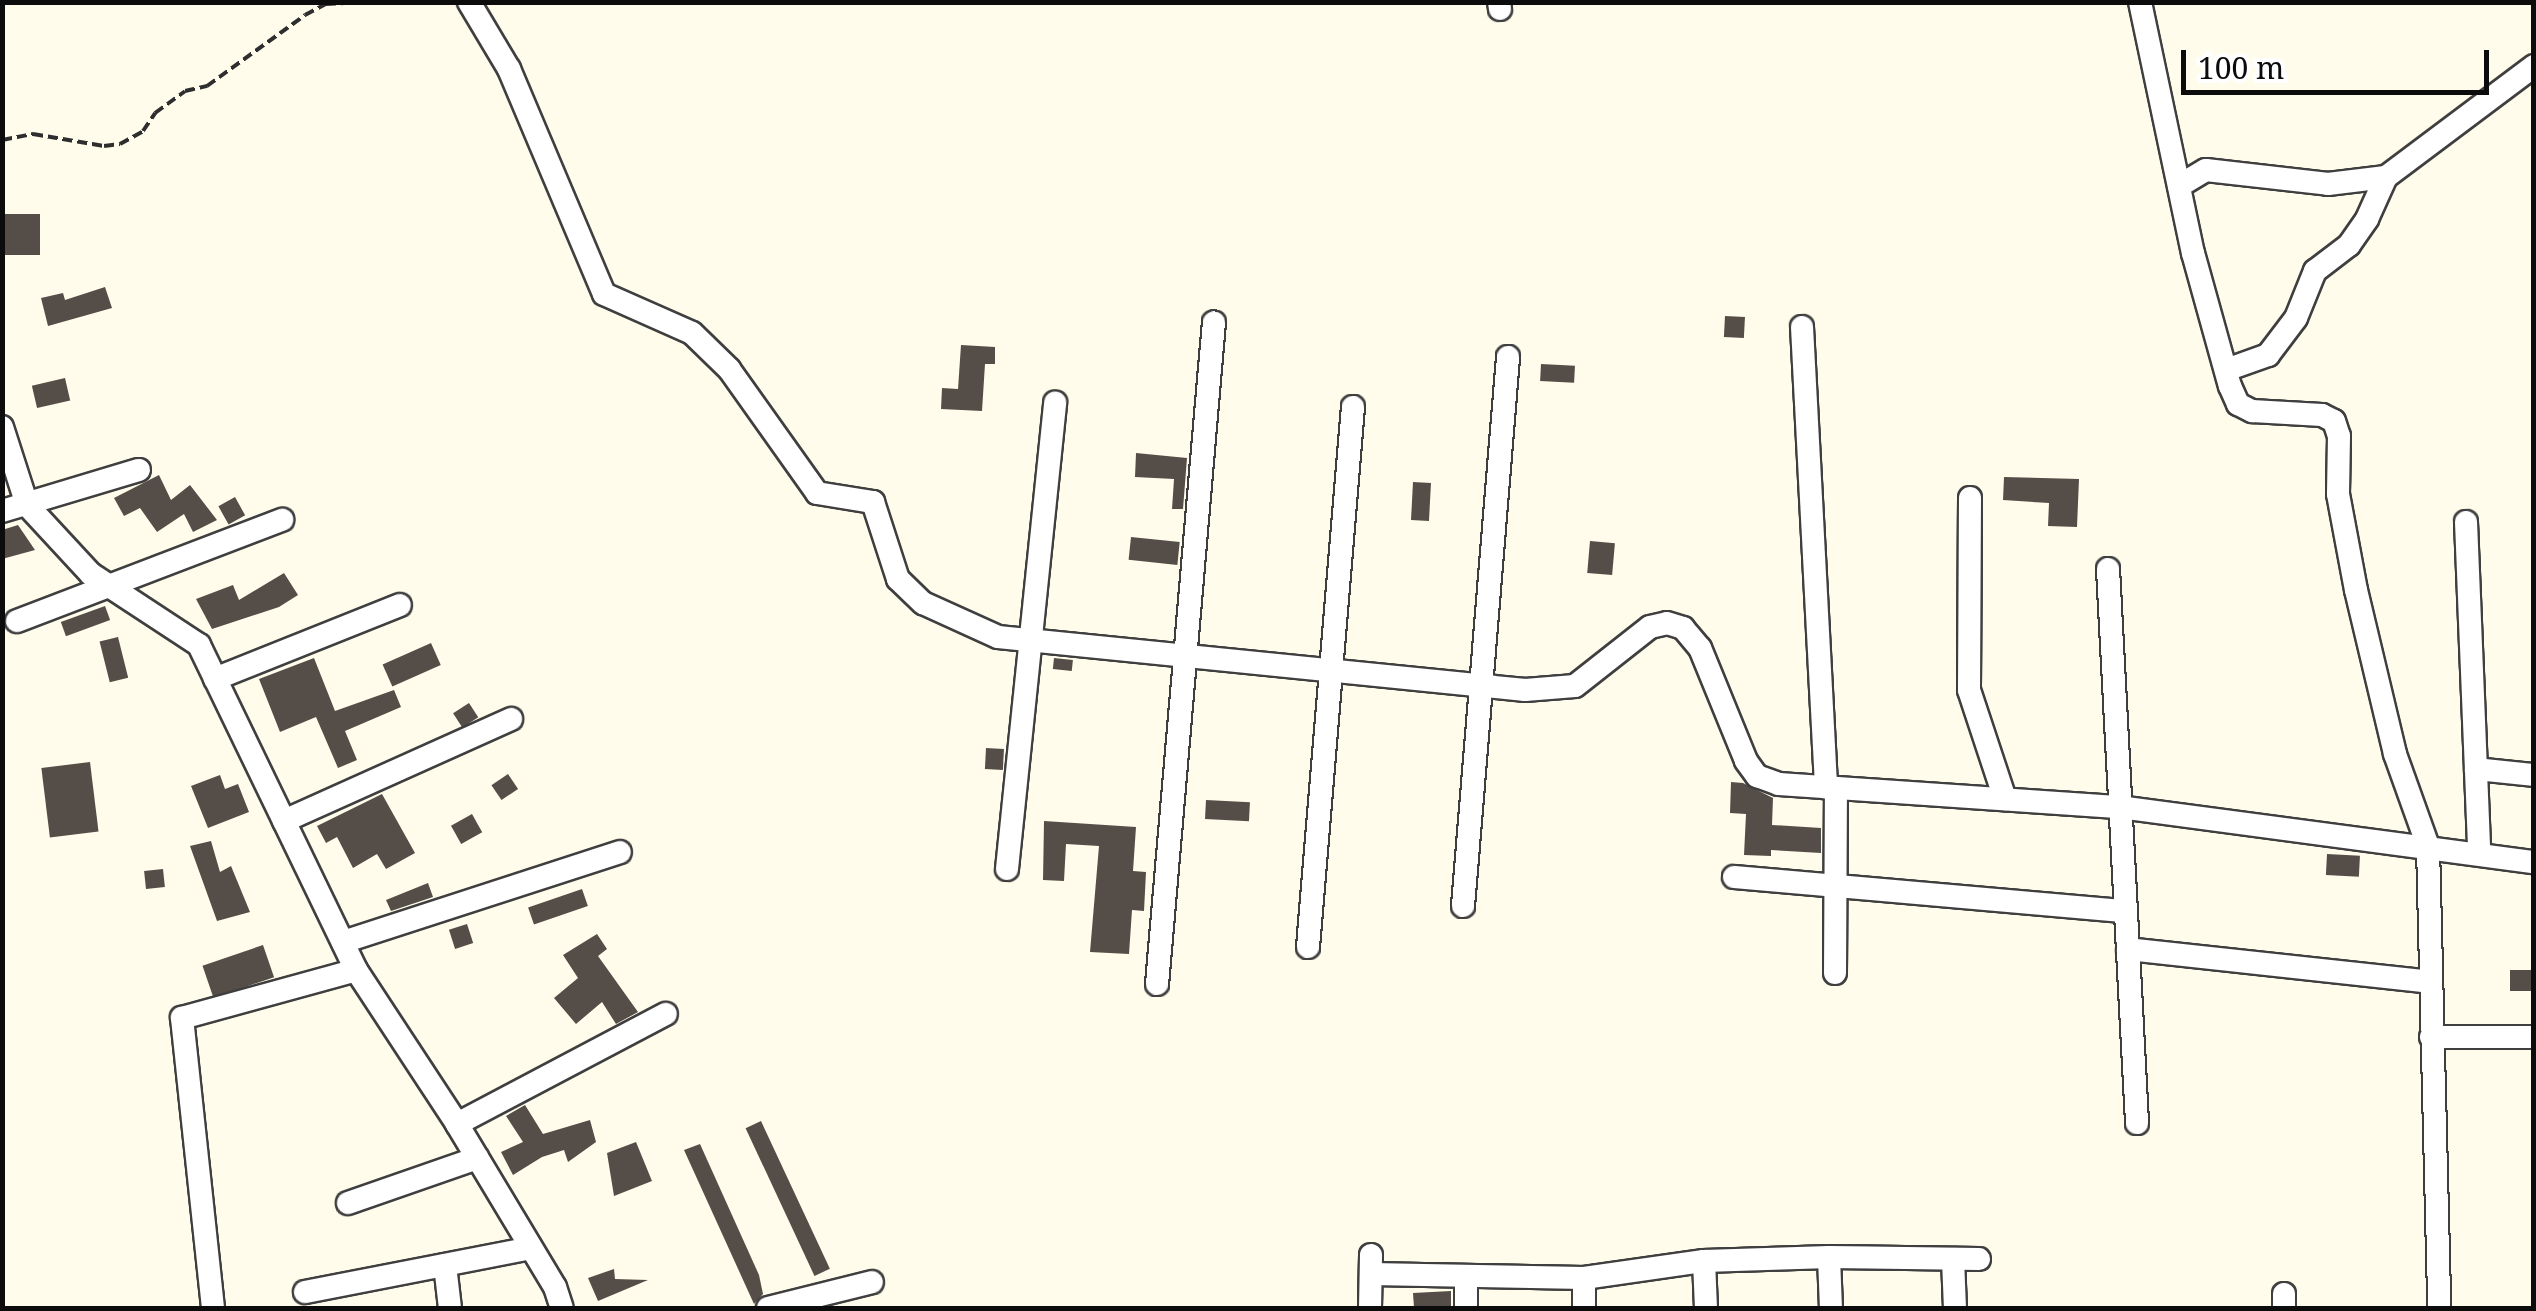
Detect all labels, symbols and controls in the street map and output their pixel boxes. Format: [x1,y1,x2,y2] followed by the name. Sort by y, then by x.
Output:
[2186,30,2494,92] scale bar
[2198,47,2284,88] text: 100 m

